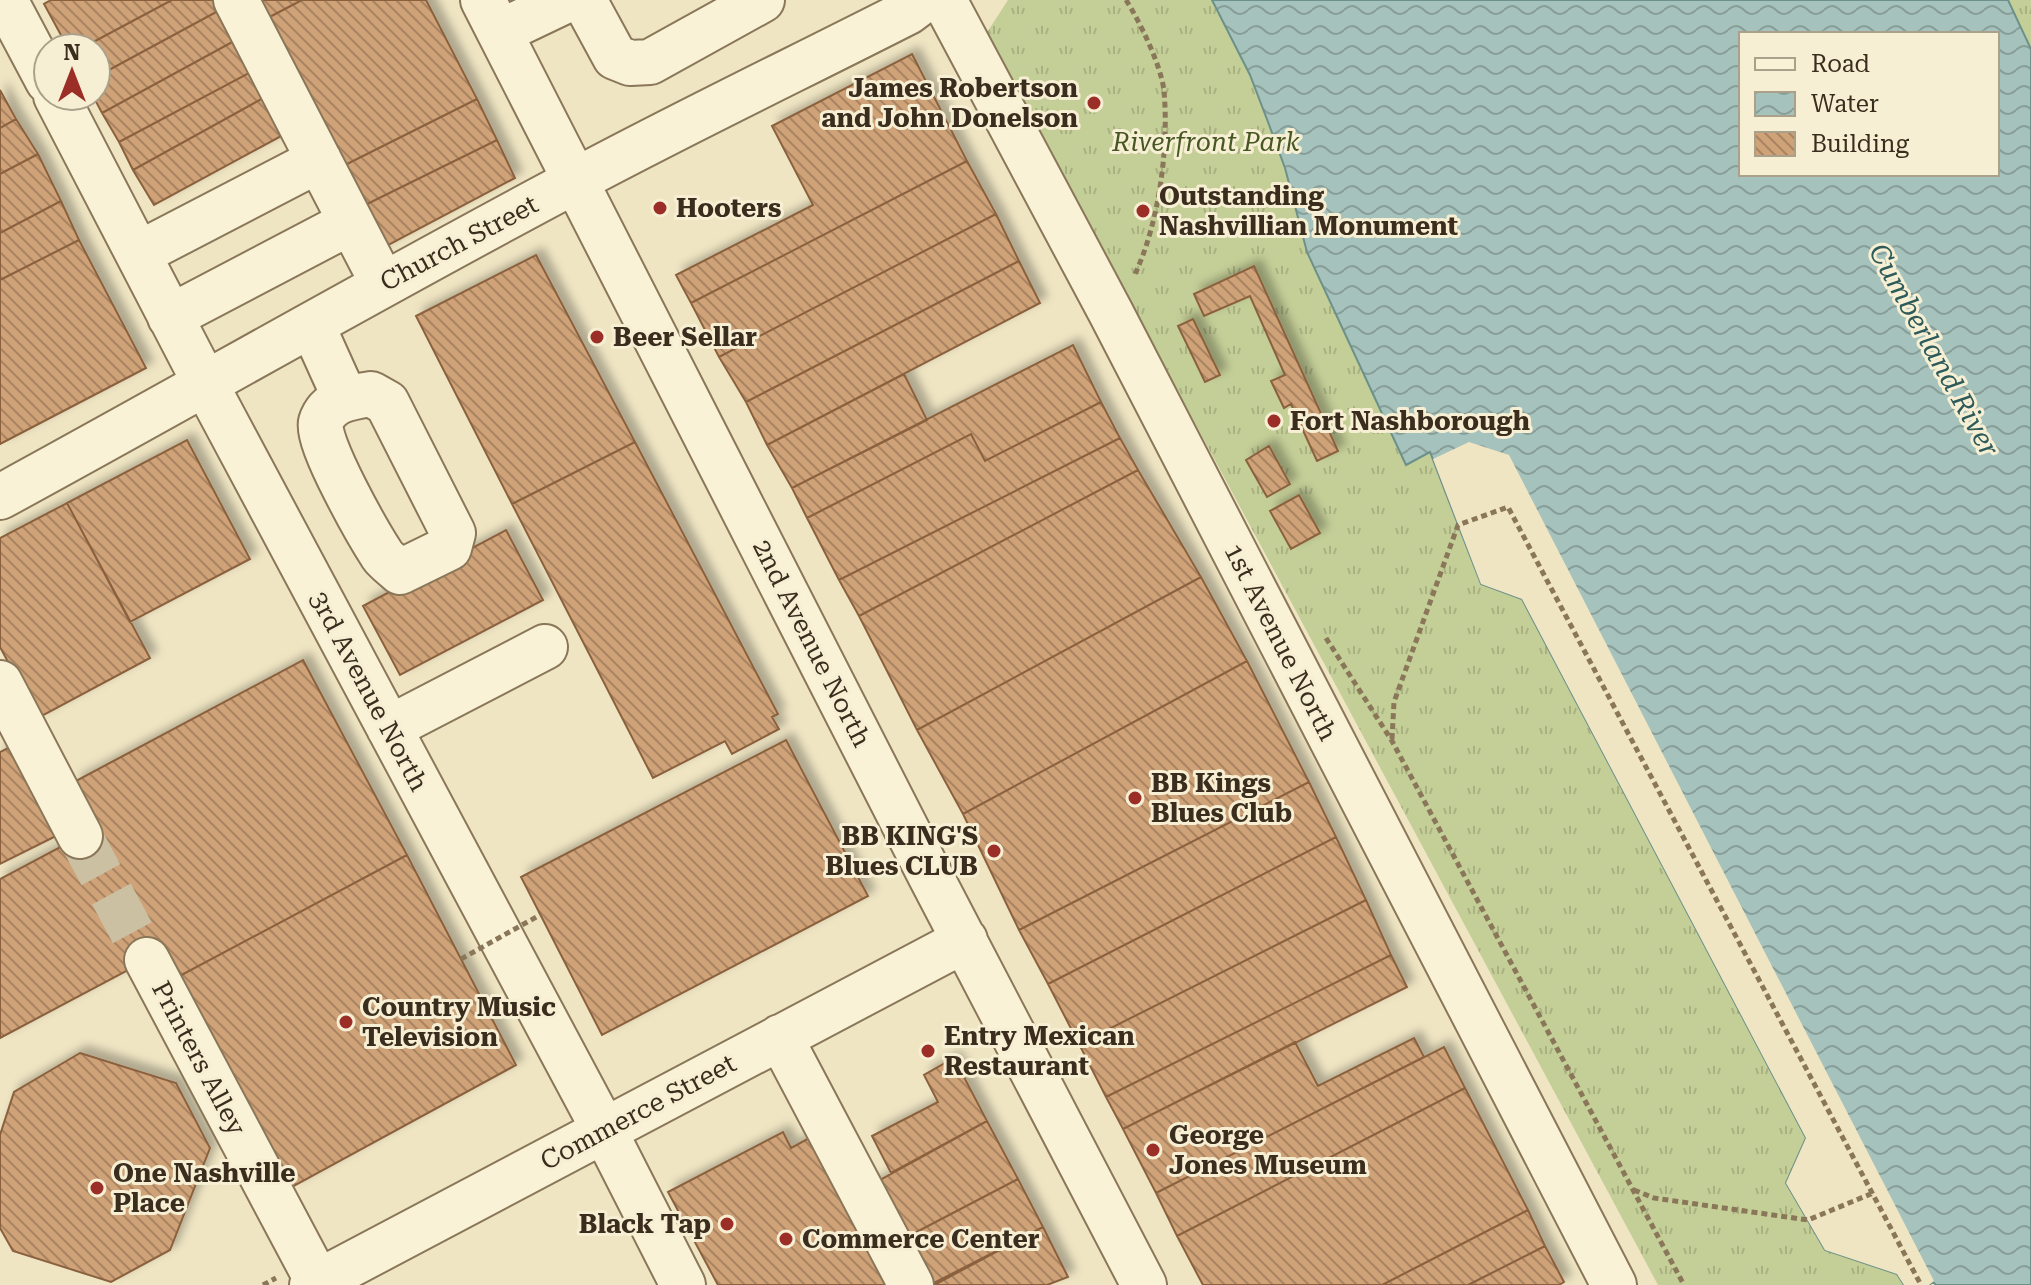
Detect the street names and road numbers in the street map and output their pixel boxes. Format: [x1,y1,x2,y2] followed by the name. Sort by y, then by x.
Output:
[375,189,543,297] street label: Church Street
[747,534,877,752] street label: 2nd Avenue North
[1218,538,1344,746] street label: 1st Avenue North
[304,586,434,796] street label: 3rd Avenue North
[146,976,252,1141] street label: Printers Alley
[535,1048,741,1176] street label: Commerce Street

